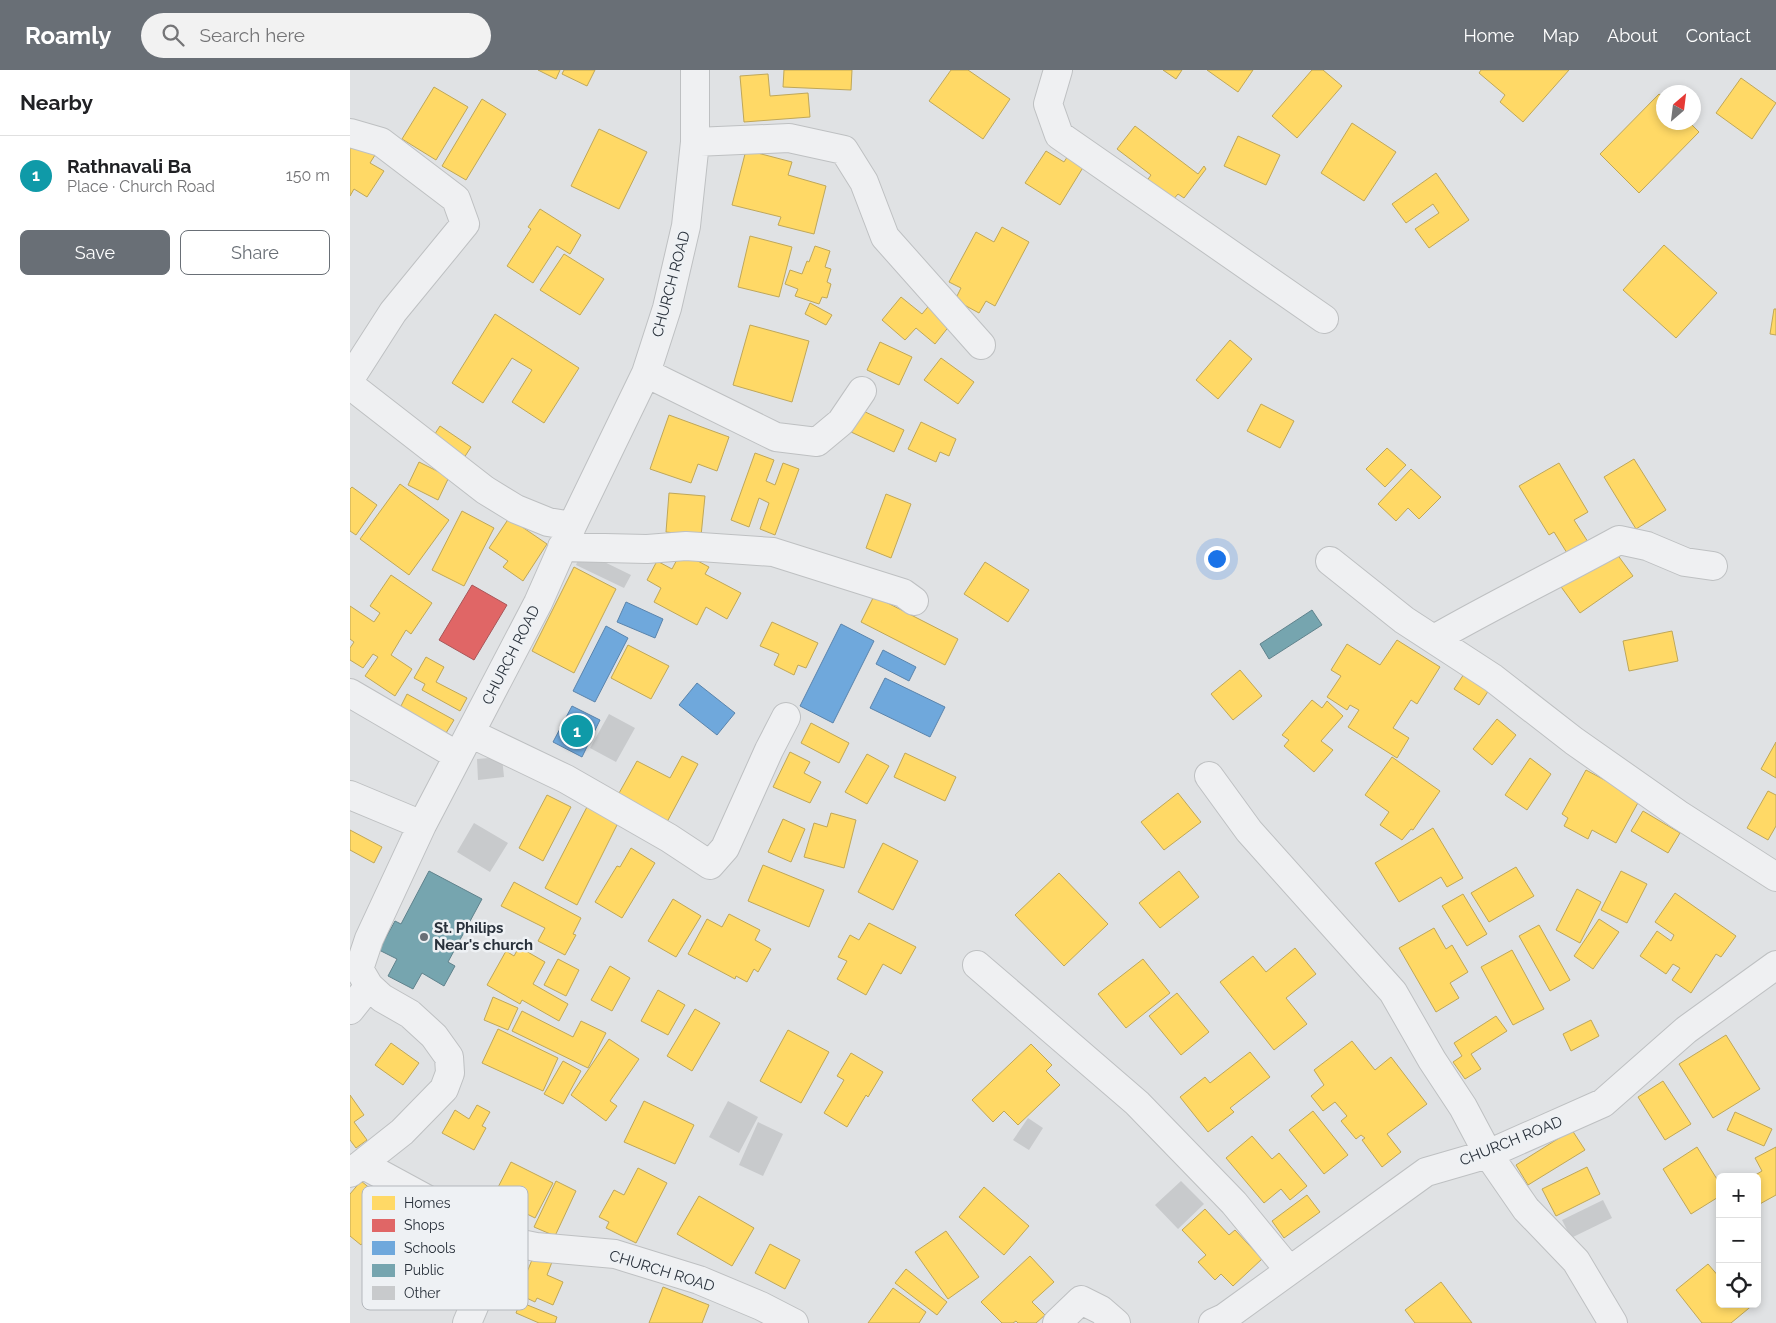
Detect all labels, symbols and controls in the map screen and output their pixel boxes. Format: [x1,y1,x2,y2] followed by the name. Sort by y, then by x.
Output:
[141,13,491,58] search box
[25,21,111,50] text: Roamly
[159,21,187,49] icon: search
[199,24,305,46] text: Search here
[1463,25,1514,46] text: Home
[1542,25,1579,46] text: Map
[1607,25,1658,46] text: About
[1686,25,1751,46] text: Contact
[1656,85,1701,130] north arrow
[20,90,93,115] text: Nearby
[67,155,191,177] text: Rathnavali Ba
[32,166,40,185] text: 1
[286,166,330,185] text: 150 m
[67,177,215,196] text: Place · Church Road
[648,229,694,339] street label: CHURCH ROAD
[20,230,170,275] button: Save
[180,230,330,275] button: Share
[1204,546,1230,572] your location
[478,602,544,708] street label: CHURCH ROAD
[561,712,593,750] pin: 1
[434,919,533,954] place label: St. Philips Near's church
[418,931,430,943] marker: St. Philips Near's church
[1457,1112,1565,1170] street label: CHURCH ROAD
[1716,1173,1761,1308] map controls
[1716,1173,1761,1218] button: +
[362,1186,528,1310] legend
[404,1195,451,1211] text: Homes
[404,1217,445,1233] text: Shops
[1716,1218,1761,1263] button: −
[404,1240,456,1256] text: Schools
[607,1246,717,1296] street label: CHURCH ROAD
[404,1262,445,1278] text: Public
[1716,1263,1761,1308] button: locate
[404,1285,441,1301] text: Other

